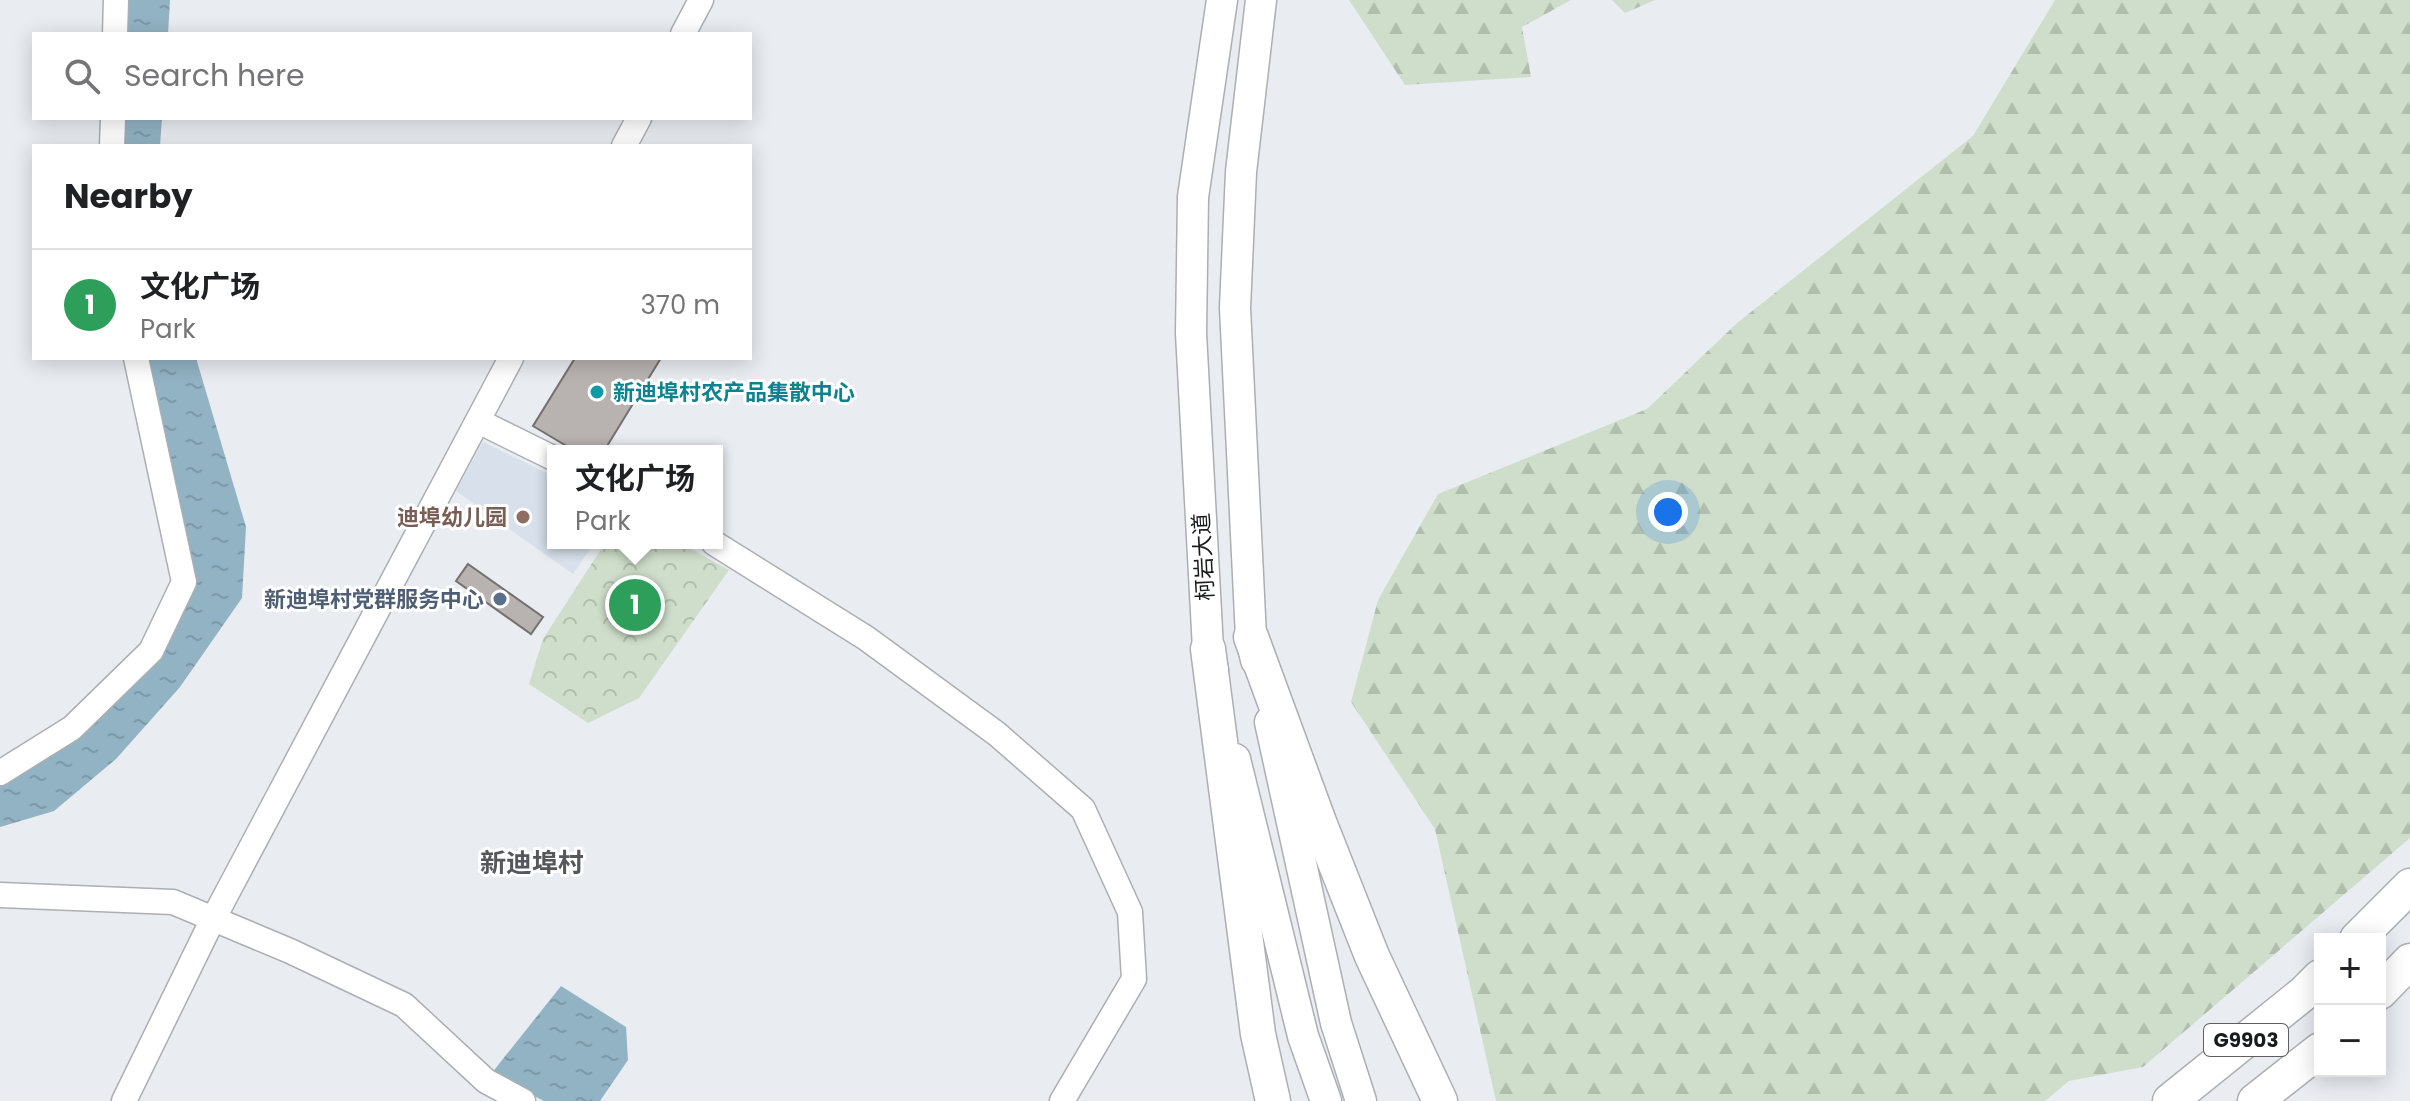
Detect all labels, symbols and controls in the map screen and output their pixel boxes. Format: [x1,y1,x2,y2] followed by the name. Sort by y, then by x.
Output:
[32,32,752,120] search box
[60,54,104,98] icon: search
[124,54,305,97] text: Search here
[64,172,193,220] text: Nearby
[140,265,260,308] text: 文化广场
[85,287,95,323] text: 1
[640,287,720,323] text: 370 m
[140,311,196,347] text: Park
[613,377,855,408] place label: 新迪埠村农产品集散中心
[588,383,606,401] marker: 新迪埠村农产品集散中心
[547,445,723,549] popup
[575,457,695,500] text: 文化广场
[1648,492,1688,532] your location
[397,502,507,533] place label: 迪埠幼儿园
[575,503,631,539] text: Park
[514,508,532,526] marker: 迪埠幼儿园
[1186,512,1221,602] street label: 柯岩大道
[609,575,661,635] pin: 1
[264,584,484,615] place label: 新迪埠村党群服务中心
[491,590,509,608] marker: 新迪埠村党群服务中心
[480,845,584,881] district label: 新迪埠村
[2314,933,2386,1077] map controls
[2314,933,2386,1005] button: +
[2314,1005,2386,1077] button: −
[2204,1024,2288,1056] road number: G9903

